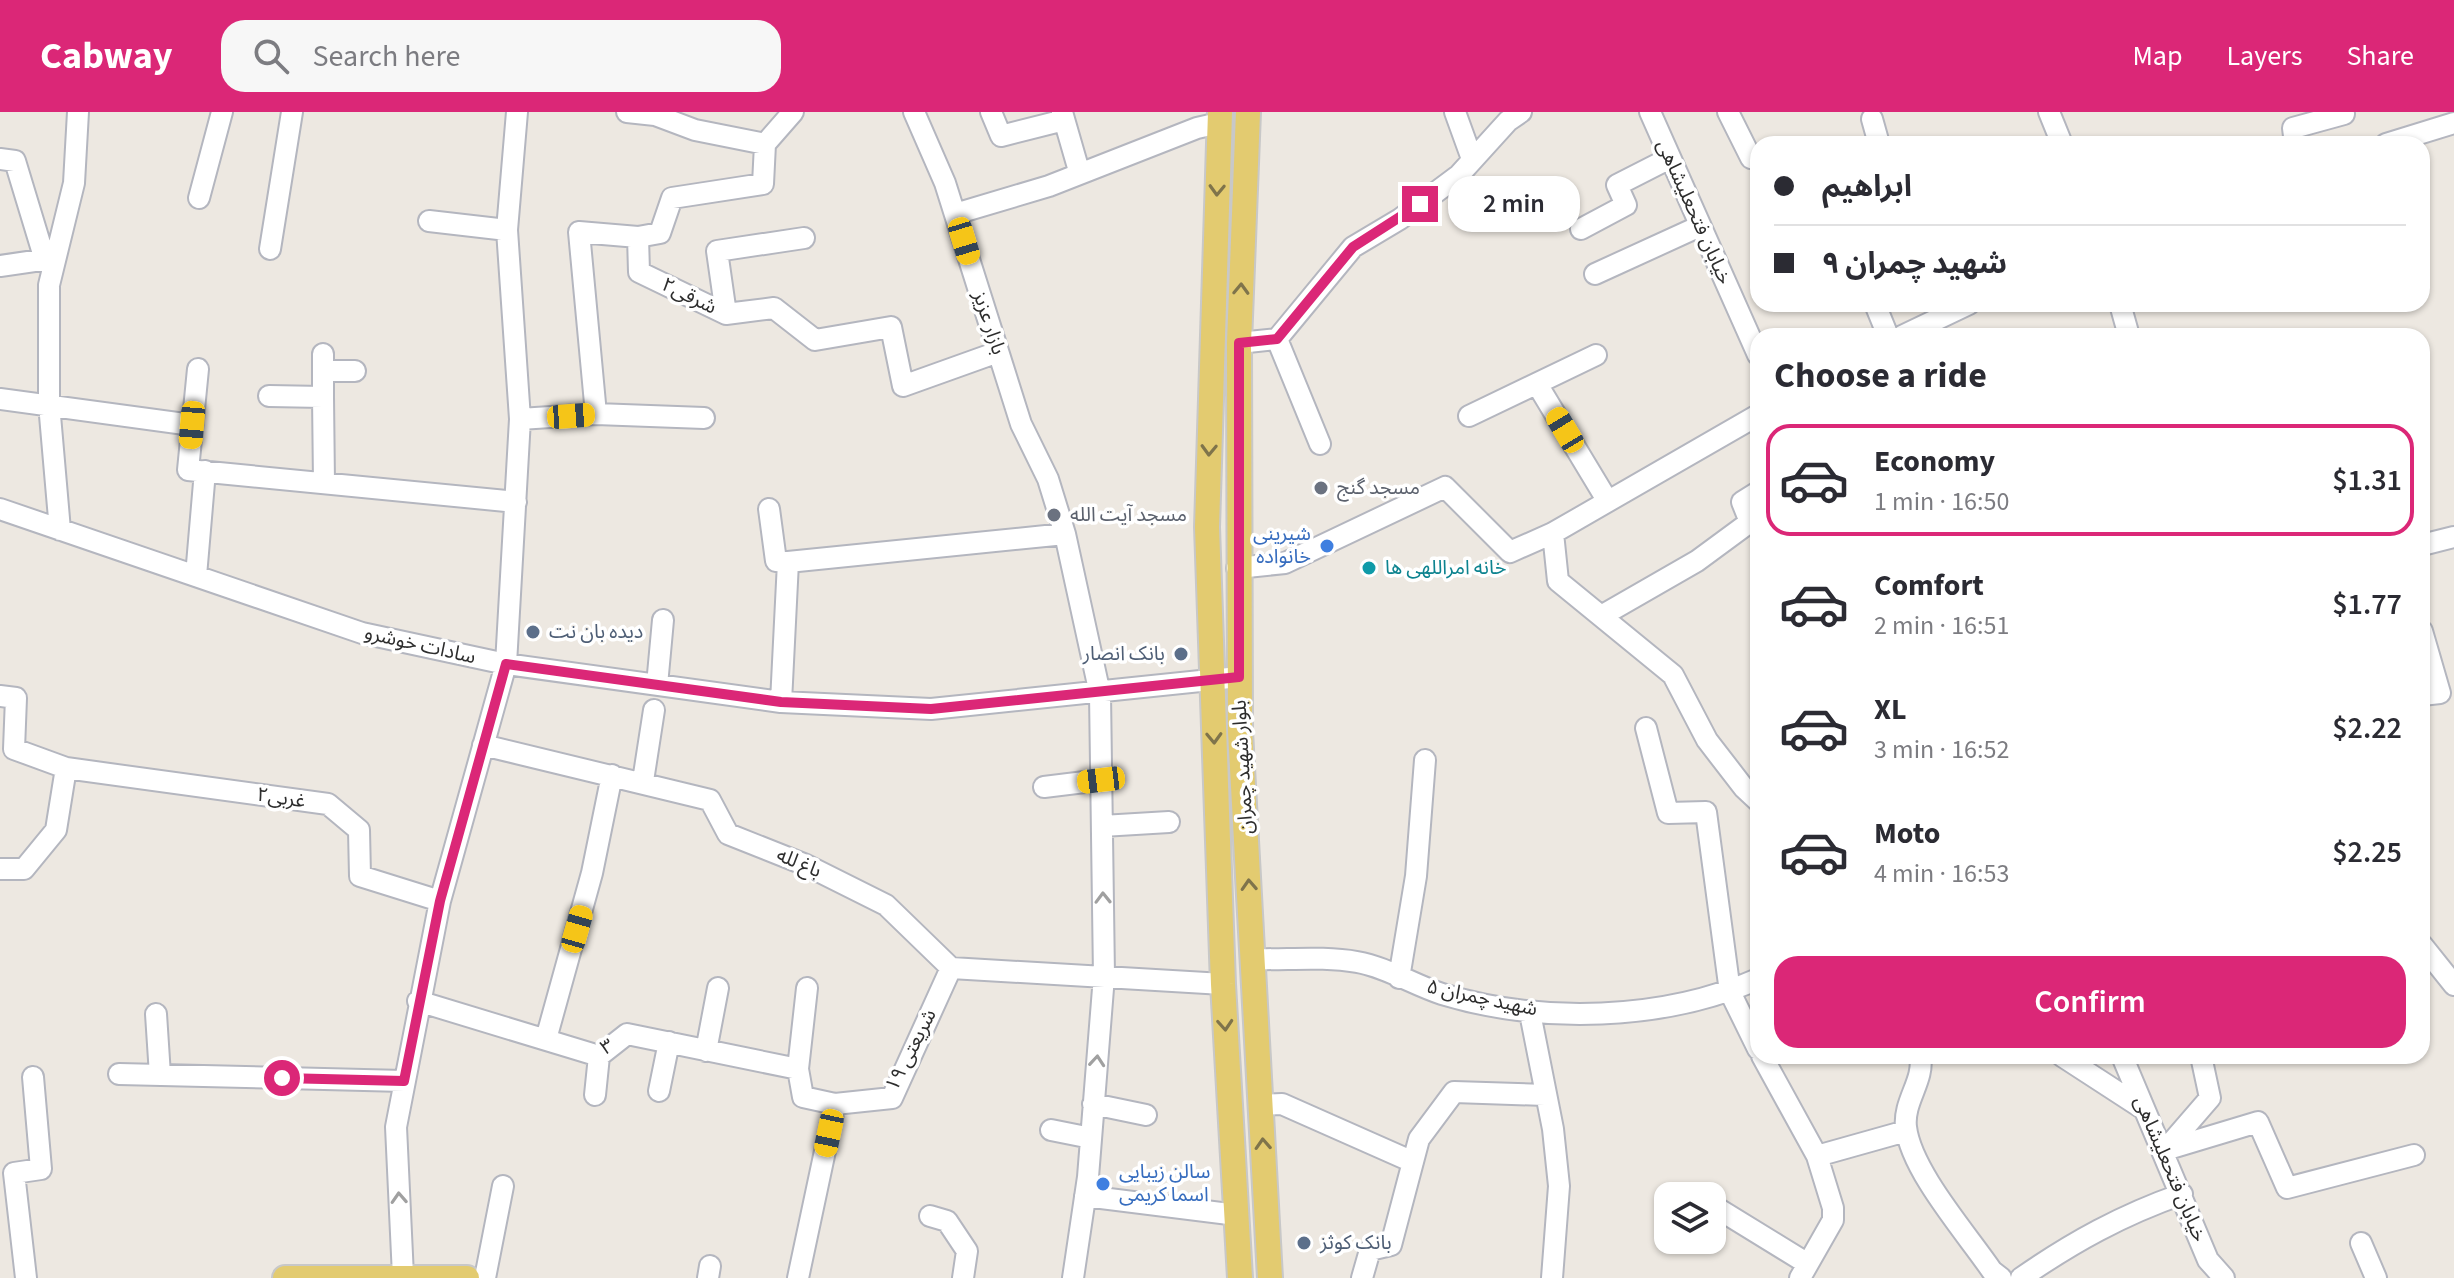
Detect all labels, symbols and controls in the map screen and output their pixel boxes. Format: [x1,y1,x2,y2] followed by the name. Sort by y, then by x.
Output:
[221,20,781,92] search box
[40,29,173,83] text: Cabway
[249,34,293,78] icon: search
[313,35,460,78] text: Search here
[2132,36,2182,76] text: Map
[2226,36,2302,76] text: Layers
[2346,36,2414,76] text: Share
[1649,135,1739,289] street label: خیابان فتحعلیشاهی
[1822,165,1912,208] text: ابراهیم
[1448,176,1580,232] callout: 2 min
[1209,184,1226,197] one-way arrow
[1483,185,1545,222] text: 2 min
[1402,186,1438,222] route end
[946,215,982,267] car
[1822,242,2007,285] text: شهید چمران ۹
[657,271,721,321] street label: شرقی۲
[1233,282,1250,295] one-way arrow
[965,287,1012,358] street label: بازار عزیز
[1774,350,1987,401] text: Choose a ride
[178,400,206,450] car
[546,402,596,430] car
[1542,403,1588,457] car
[1874,440,1995,483] text: Economy
[1201,444,1218,457] one-way arrow
[1778,444,1850,516] icon: car
[2332,459,2402,502] text: $1.31
[1337,474,1420,502] place label: مسجد گنج
[1312,479,1330,497] marker: مسجد گنج
[1874,483,2009,520] text: 1 min · 16:50
[1070,501,1187,529] place label: مسجد آیت الله
[1045,506,1063,524] marker: مسجد آیت الله
[1253,520,1311,571] place label: شیرینی خانواده
[1318,537,1336,555] marker: شیرینی خانواده
[1385,554,1507,582] place label: خانه امراللهی ها
[1360,559,1378,577] marker: خانه امراللهی ها
[1874,564,1984,607] text: Comfort
[1778,568,1850,640] icon: car
[2332,583,2402,626] text: $1.77
[1874,607,2009,644] text: 2 min · 16:51
[549,618,643,646] place label: دیده بان نت
[362,619,478,671] street label: سادات خوشرو
[524,623,542,641] marker: دیده بان نت
[1082,640,1165,668] place label: بانک انصار
[1172,645,1190,663] marker: بانک انصار
[1874,688,1907,731] text: XL
[1778,692,1850,764] icon: car
[1226,699,1260,835] street label: بلوار شهید چمران
[2332,707,2402,750] text: $2.22
[1874,731,2009,768] text: 3 min · 16:52
[1206,732,1223,745] one-way arrow
[1076,765,1126,795] car
[255,781,307,815] street label: غربی۲
[1874,812,1940,855] text: Moto
[1778,816,1850,888] icon: car
[2332,831,2402,874] text: $2.25
[772,841,826,885] street label: باغ لله
[1874,855,2009,892] text: 4 min · 16:53
[1241,878,1258,891] one-way arrow
[1094,891,1111,904] one-way arrow
[559,903,595,955] car
[1774,956,2406,1048] button: Confirm
[1424,973,1540,1023] street label: شهید چمران ۵
[878,1004,944,1096] street label: شریعتی ۱۹
[1216,1019,1233,1032] one-way arrow
[595,1032,619,1062] street label: ۳
[1088,1055,1105,1068] one-way arrow
[264,1060,300,1096] route start
[2127,1092,2213,1246] street label: خیابان فتحعلیشاهی
[812,1107,846,1159] car
[1255,1137,1272,1150] one-way arrow
[1119,1158,1210,1209] place label: سالن زیبایی اسما کریمی
[1094,1175,1112,1193] marker: سالن زیبایی اسما کریمی
[1654,1182,1726,1254] map controls
[1654,1182,1726,1254] button: layers
[391,1191,408,1204] one-way arrow
[1319,1229,1392,1257] place label: بانک کوثز
[1295,1234,1313,1252] marker: بانک کوثز

